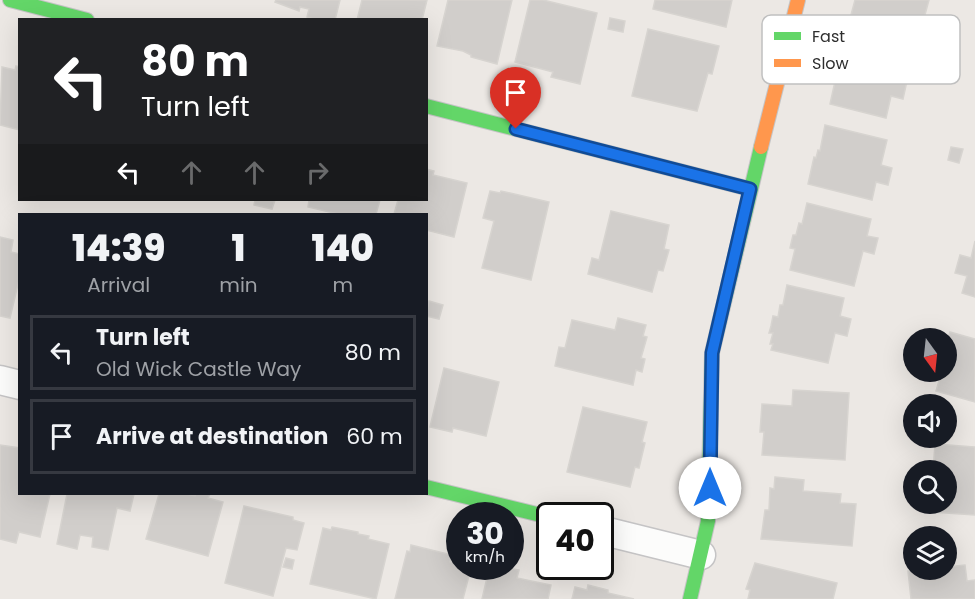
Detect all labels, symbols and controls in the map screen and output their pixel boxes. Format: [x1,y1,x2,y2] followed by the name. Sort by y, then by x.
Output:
[762,15,960,84] legend
[812,25,845,48] text: Fast
[141,32,249,91] text: 80 m
[42,42,120,120] icon: left
[812,52,849,75] text: Slow
[490,67,541,129] pin
[499,76,532,109] icon: arrive
[141,88,250,125] text: Turn left
[112,156,145,189] icon: left
[175,156,208,189] icon: ahead
[238,156,271,189] icon: ahead
[301,156,334,189] icon: right
[72,223,165,274] text: 14:39
[232,223,245,274] text: 1
[312,223,374,274] text: 140
[87,271,150,299] text: Arrival
[219,271,258,299] text: min
[332,271,353,299] text: m
[96,322,190,353] text: Turn left
[903,328,957,382] north arrow
[903,328,957,580] map controls
[45,336,78,369] icon: left
[345,337,401,368] text: 80 m
[96,355,301,383] text: Old Wick Castle Way
[903,394,957,448] button: sound
[45,420,78,453] icon: arrive
[96,421,328,452] text: Arrive at destination
[346,421,403,452] text: 60 m
[678,456,742,520] position arrow
[903,460,957,514] button: search
[536,502,614,580] speed limit sign: 40
[466,512,504,555] text: 30
[903,526,957,580] button: layers
[465,546,505,567] text: km/h

